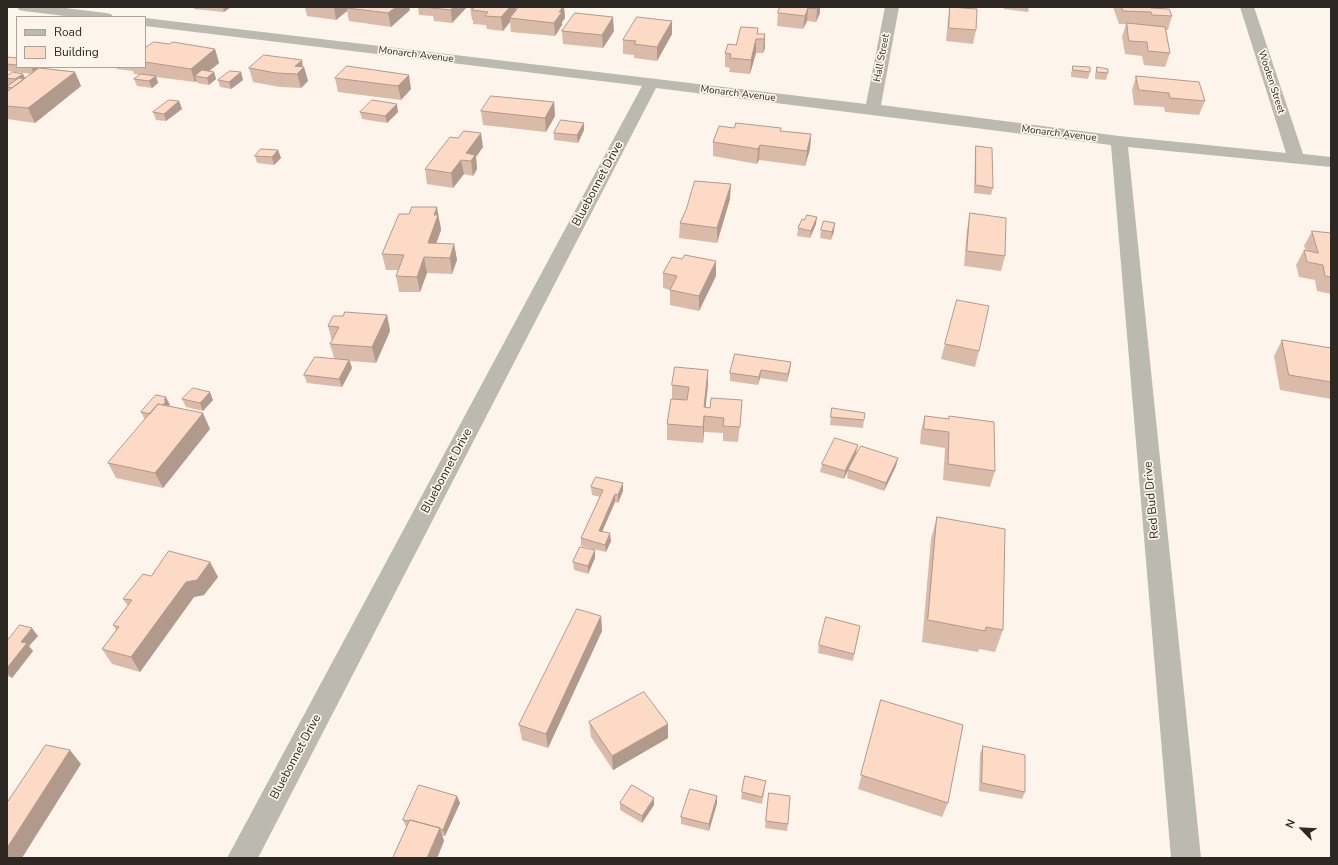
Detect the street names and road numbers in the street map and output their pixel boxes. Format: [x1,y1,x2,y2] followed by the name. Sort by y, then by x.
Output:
[871,33,893,83] street label: Hall Street
[378,44,454,66] street label: Monarch Avenue
[1255,49,1287,115] street label: Wooten Street
[700,83,776,105] street label: Monarch Avenue
[1021,123,1097,145] street label: Monarch Avenue
[570,139,626,229] street label: Bluebonnet Drive
[419,426,475,516] street label: Bluebonnet Drive
[1141,461,1163,539] street label: Red Bud Drive
[268,712,324,802] street label: Bluebonnet Drive

